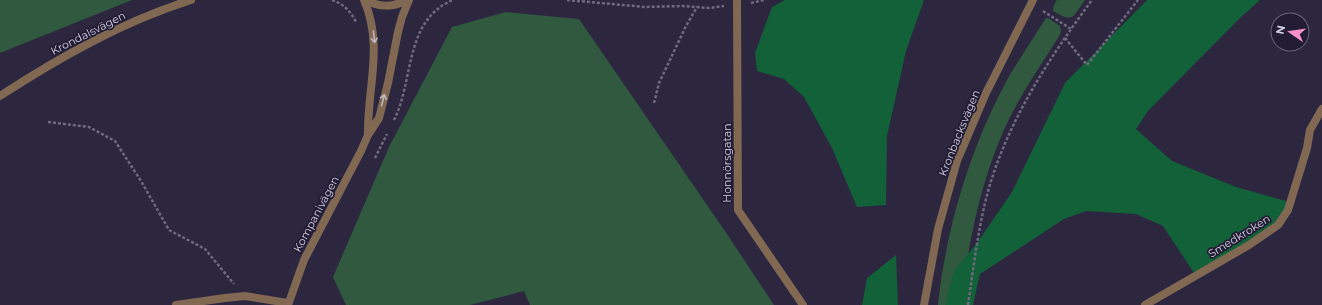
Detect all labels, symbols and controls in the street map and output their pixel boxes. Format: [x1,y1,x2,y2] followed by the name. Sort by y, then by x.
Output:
[48,8,128,58] street label: Krondalsvägen
[1270,12,1310,52] north arrow
[1272,24,1288,36] text: N
[370,31,377,44] one-way arrow
[935,88,983,178] street label: Kronbacksvägen
[380,94,388,107] one-way arrow
[720,123,734,203] street label: Honnörsgatan
[290,173,342,255] street label: Kompanivägen
[1205,211,1273,261] street label: Smedkroken

